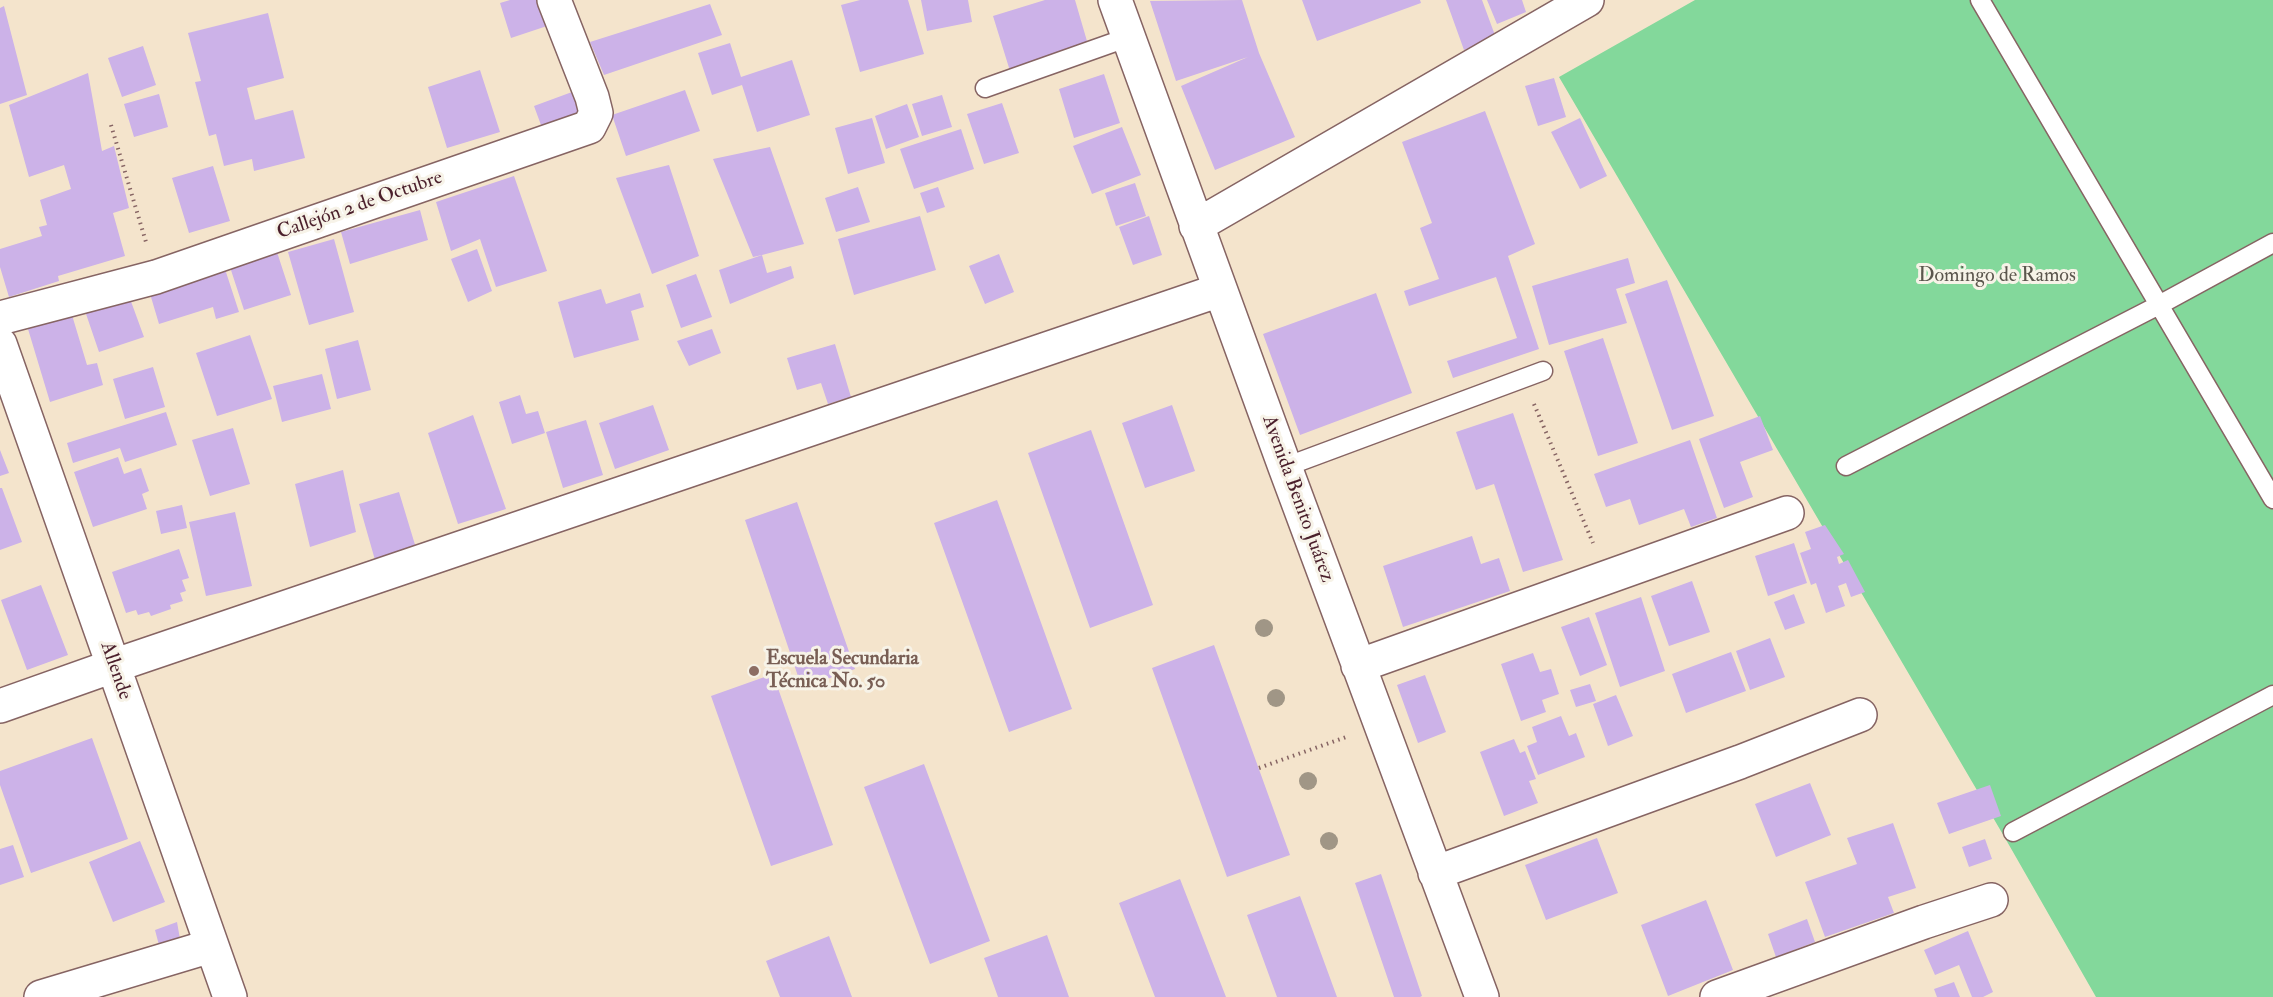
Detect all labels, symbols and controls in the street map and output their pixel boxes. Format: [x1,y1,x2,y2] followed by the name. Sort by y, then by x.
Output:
[274,166,446,246] street label: Callejón 2 de Octubre
[1918,265,2076,289] park label: Domingo de Ramos
[1256,412,1338,586] street label: Avenida Benito Juárez
[94,639,136,703] street label: Allende
[766,648,919,695] place label: Escuela Secundaria Técnica No. 50
[747,664,761,678] marker: Escuela Secundaria Técnica No. 50

